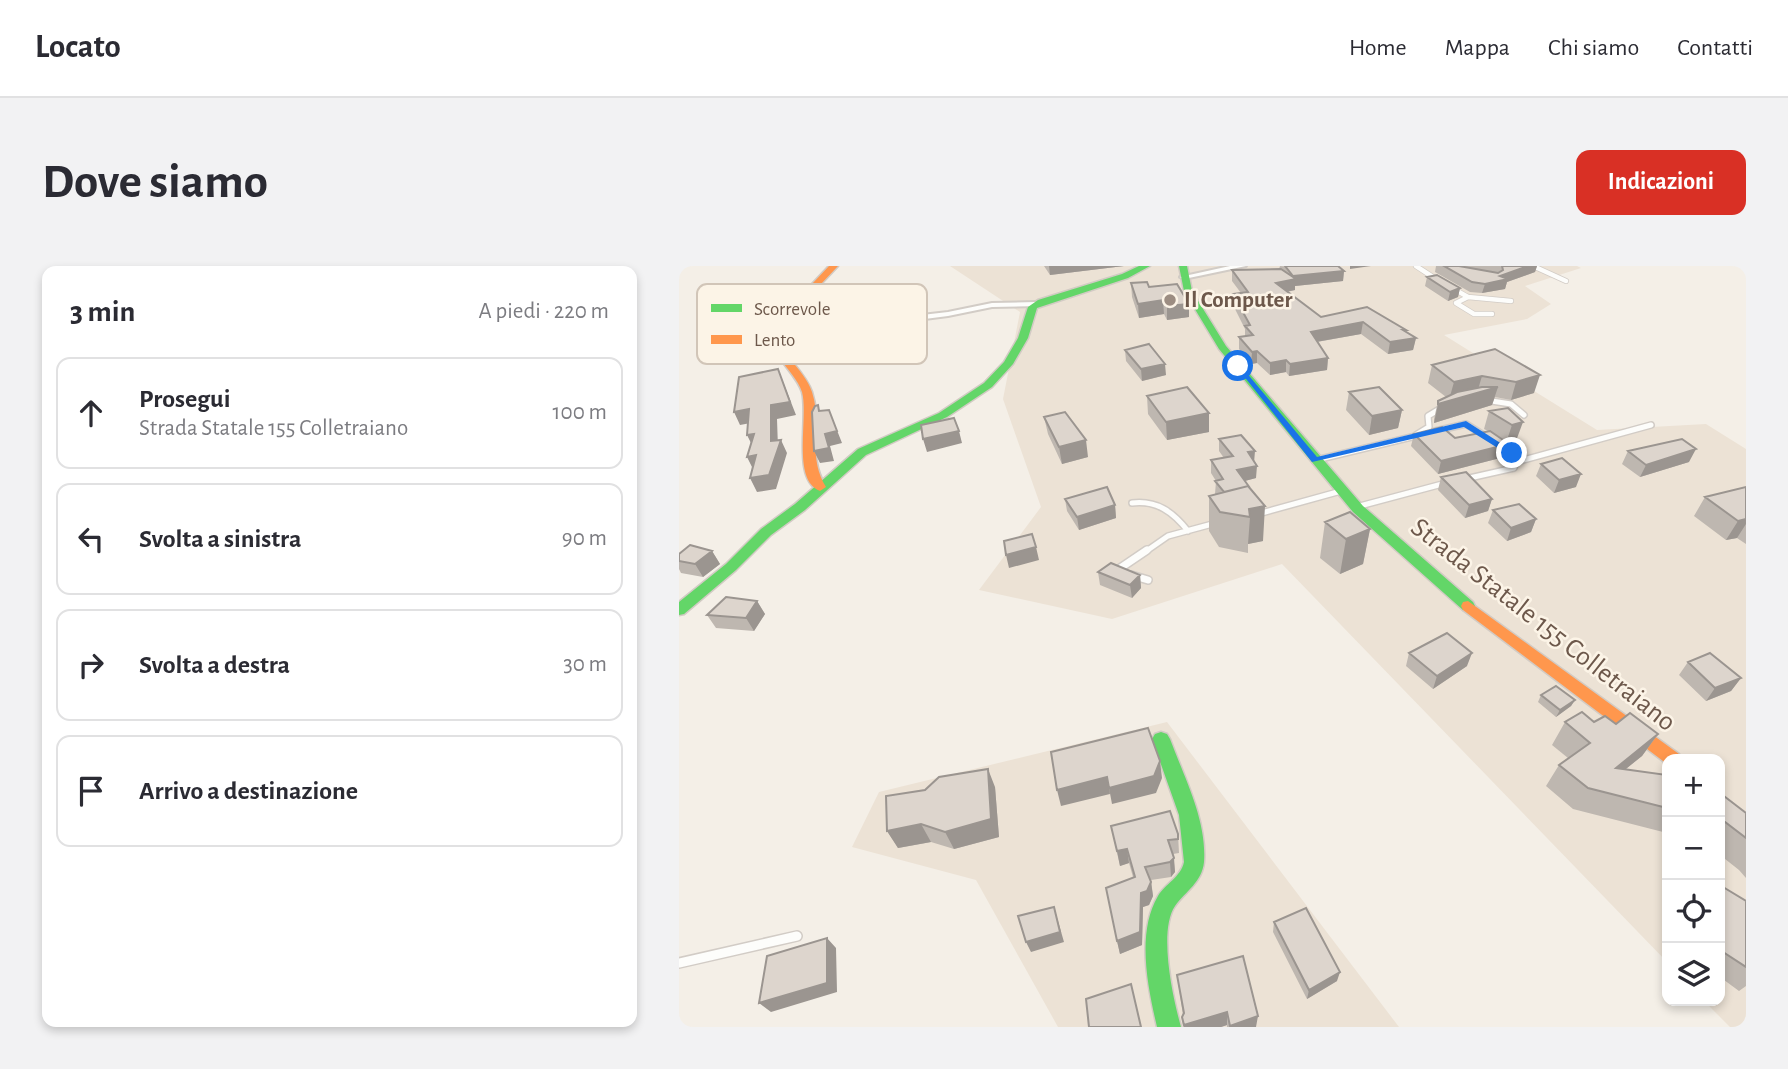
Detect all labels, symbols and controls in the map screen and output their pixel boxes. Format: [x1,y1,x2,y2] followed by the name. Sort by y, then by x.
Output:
[35,31,121,64] text: Locato
[1349,36,1407,60] text: Home
[1445,36,1510,60] text: Mappa
[1548,36,1639,60] text: Chi siamo
[1677,36,1753,60] text: Contatti
[1576,150,1746,215] button: Indicazioni
[42,158,268,207] text: Dove siamo
[697,284,927,364] legend
[1184,289,1292,312] place label: Il Computer
[1162,292,1178,308] marker: Il Computer
[70,297,135,327] text: 3 min
[478,300,609,323] text: A piedi · 220 m
[754,300,831,319] text: Scorrevole
[754,331,795,350] text: Lento
[1222,350,1253,381] route start
[139,386,230,412] text: Prosegui
[72,394,110,432] icon: ahead
[553,401,607,424] text: 100 m
[139,417,408,440] text: Strada Statale 155 Colletraiano
[1496,437,1527,468] route end
[1405,513,1681,737] street label: Strada Statale 155 Colletraiano
[72,520,110,558] icon: left
[139,526,301,552] text: Svolta a sinistra
[562,527,607,550] text: 90 m
[72,646,110,684] icon: right
[139,652,290,678] text: Svolta a destra
[563,653,607,676] text: 30 m
[1662,754,1725,1006] map controls
[1662,754,1725,817] button: +
[72,772,110,810] icon: arrive
[139,778,358,804] text: Arrivo a destinazione
[1662,817,1725,880] button: −
[1662,880,1725,943] button: locate
[1662,943,1725,1006] button: layers

